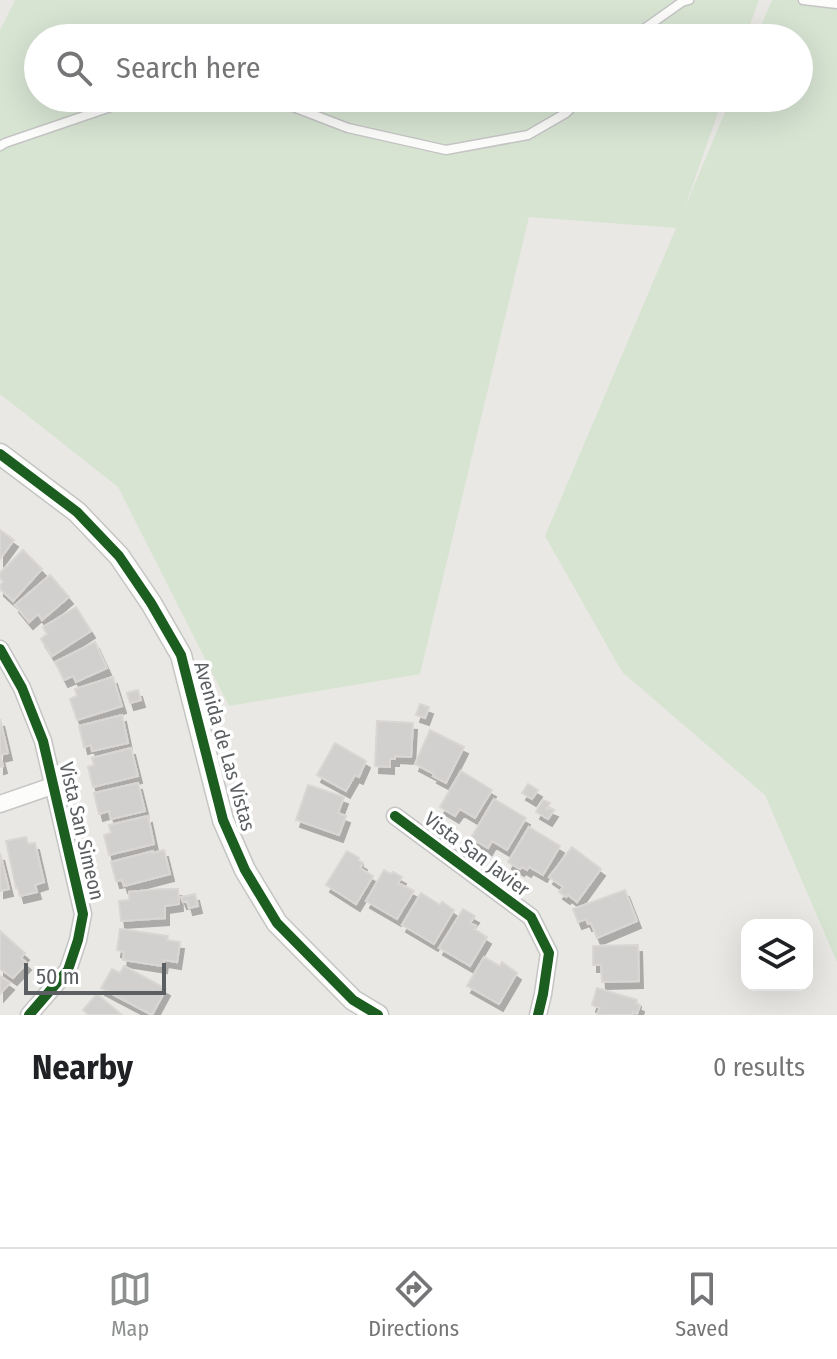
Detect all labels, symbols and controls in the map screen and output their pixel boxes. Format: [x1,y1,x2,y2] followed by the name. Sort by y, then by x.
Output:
[24,24,813,112] search box
[52,46,96,90] icon: search
[116,50,261,86] text: Search here
[189,658,261,834] street label: Avenida de Las Vistas
[54,760,110,902] street label: Vista San Simeon
[420,807,534,901] street label: Vista San Javier
[741,919,813,991] map controls
[741,919,813,991] button: layers
[24,959,166,995] scale bar
[36,963,80,990] text: 50 m
[32,1047,133,1088] text: Nearby
[713,1052,805,1083] text: 0 results
[108,1267,152,1342] tab: Map
[368,1267,459,1342] tab: Directions
[675,1267,729,1342] tab: Saved

